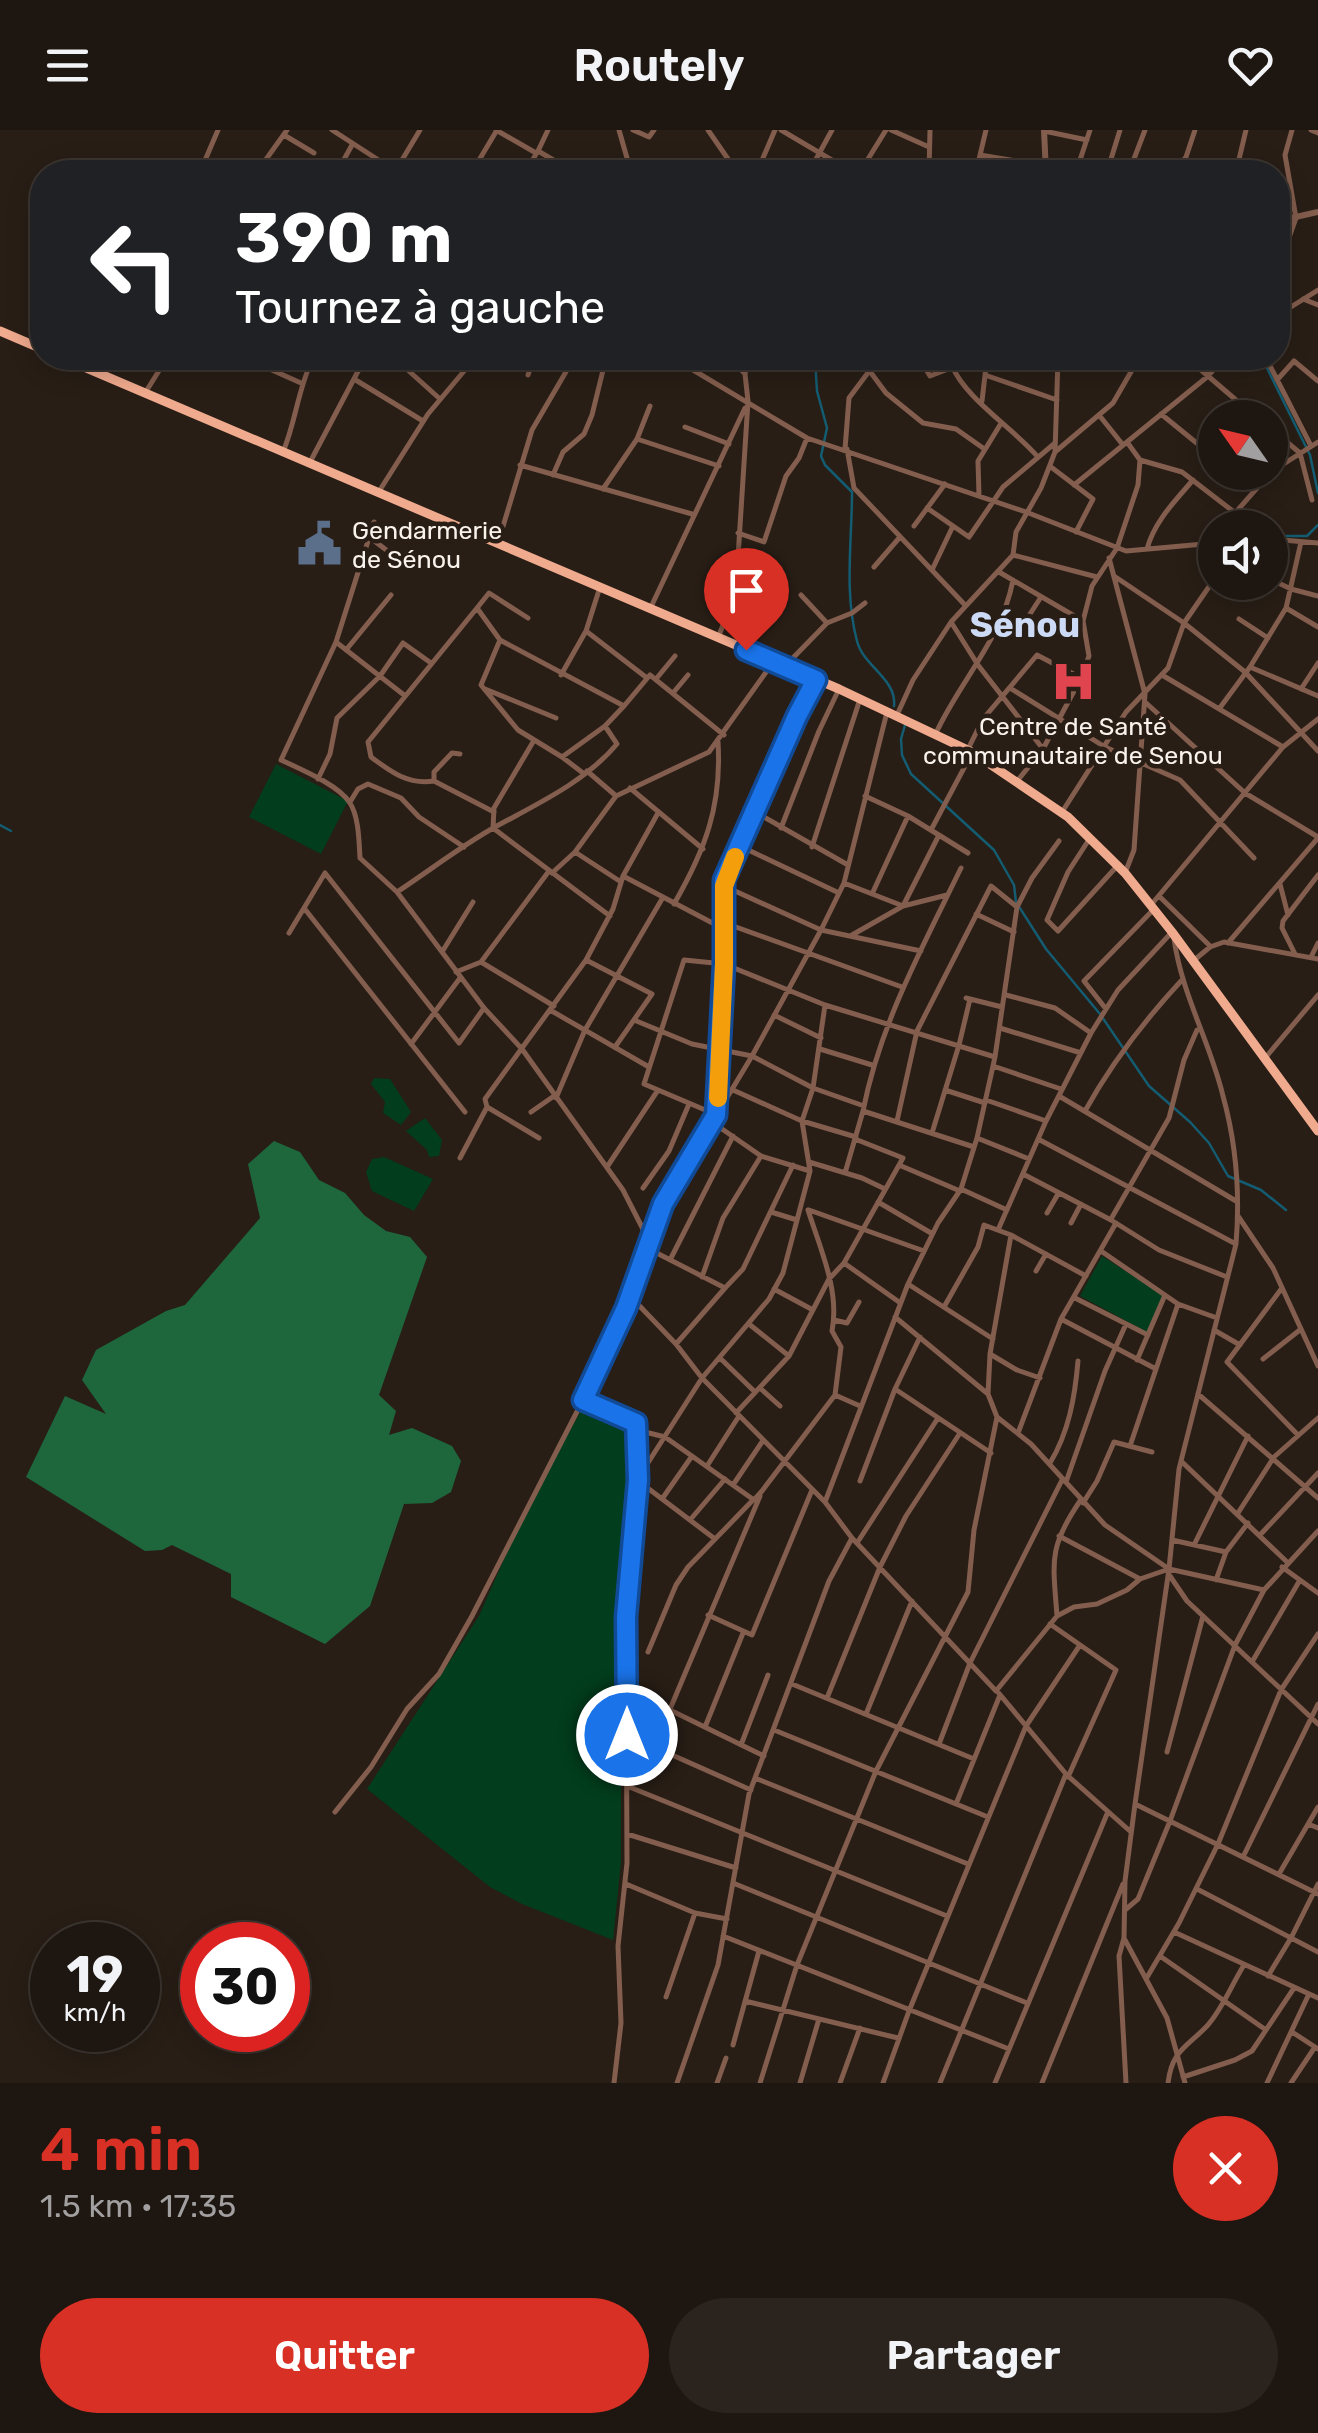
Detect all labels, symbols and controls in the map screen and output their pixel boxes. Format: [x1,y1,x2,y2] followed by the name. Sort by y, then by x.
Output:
[40,38,95,93] icon: menu
[1223,38,1278,93] icon: heart
[573,39,745,92] text: Routely
[235,197,453,280] text: 390 m
[70,200,200,330] icon: left
[235,281,605,334] text: Tournez à gauche
[1198,400,1288,490] north arrow
[1198,400,1288,600] map controls
[1198,510,1288,600] button: sound
[352,516,502,574] place label: Gendarmerie de Sénou
[295,520,343,568] public building icon: Gendarmerie de Sénou
[704,548,789,651] pin
[719,563,774,618] icon: arrive
[970,604,1080,646] district label: Sénou
[1049,658,1097,706] hospital icon: Centre de Santé communautaire de Senou
[923,712,1223,770] place label: Centre de Santé communautaire de Senou
[575,1683,679,1787] position arrow
[180,1922,310,2052] speed limit sign: 30
[67,1945,123,2005] text: 19
[64,1998,126,2027] text: km/h
[40,2114,202,2185] text: 4 min
[1173,2116,1278,2221] button: close
[40,2187,236,2225] text: 1.5 km · 17:35
[40,2298,649,2413] button: Quitter
[669,2298,1278,2413] button: Partager

